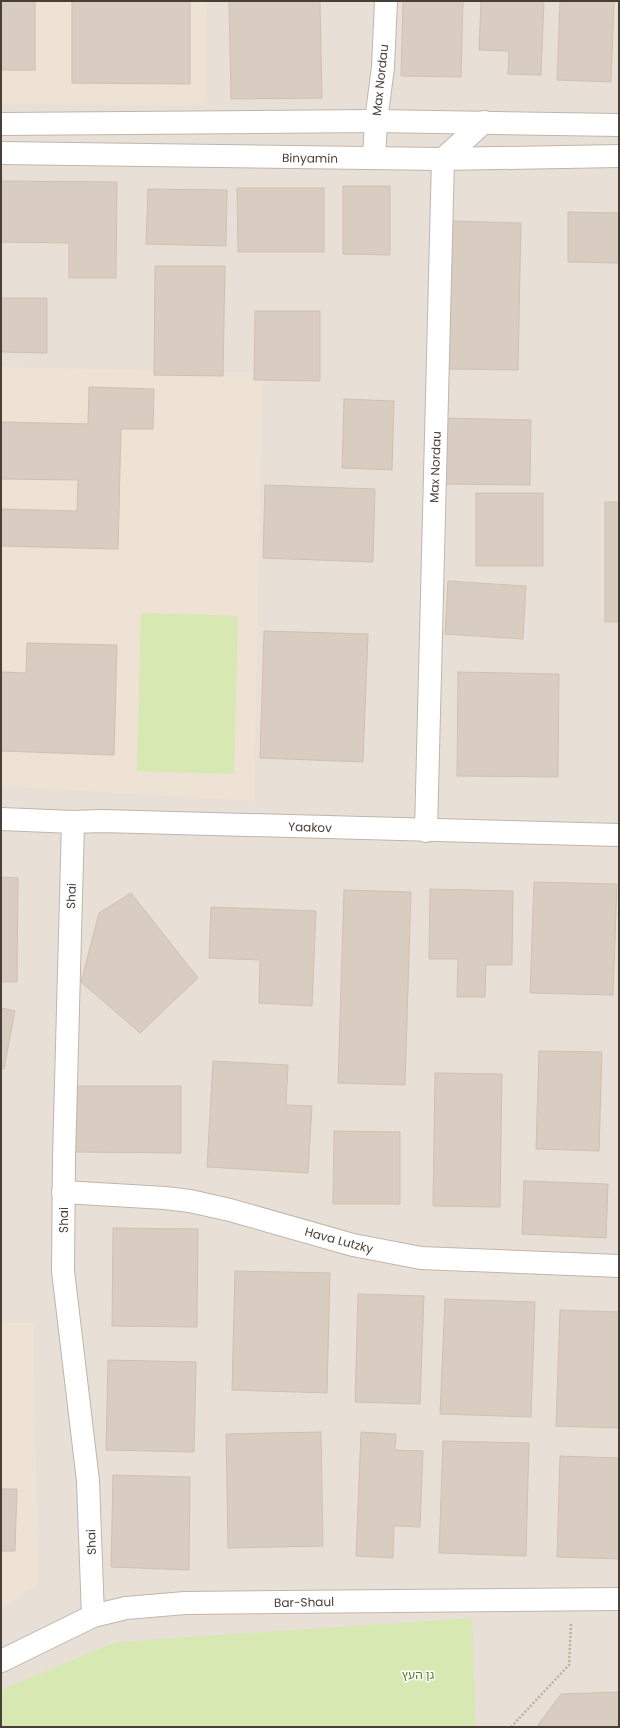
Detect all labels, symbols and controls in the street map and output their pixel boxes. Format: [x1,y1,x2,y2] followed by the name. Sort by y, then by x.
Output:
[368,43,392,117] street label: Max Nordau
[282,149,338,167] street label: Binyamin
[425,431,445,503] street label: Max Nordau
[288,818,332,836] street label: Yaakov
[62,883,80,909] street label: Shai
[55,1207,72,1233] street label: Shai
[303,1223,375,1257] street label: Hava Lutzky
[82,1529,100,1555] street label: Shai
[274,1593,334,1611] street label: Bar-Shaul
[402,1666,435,1683] park label: גן העץ

